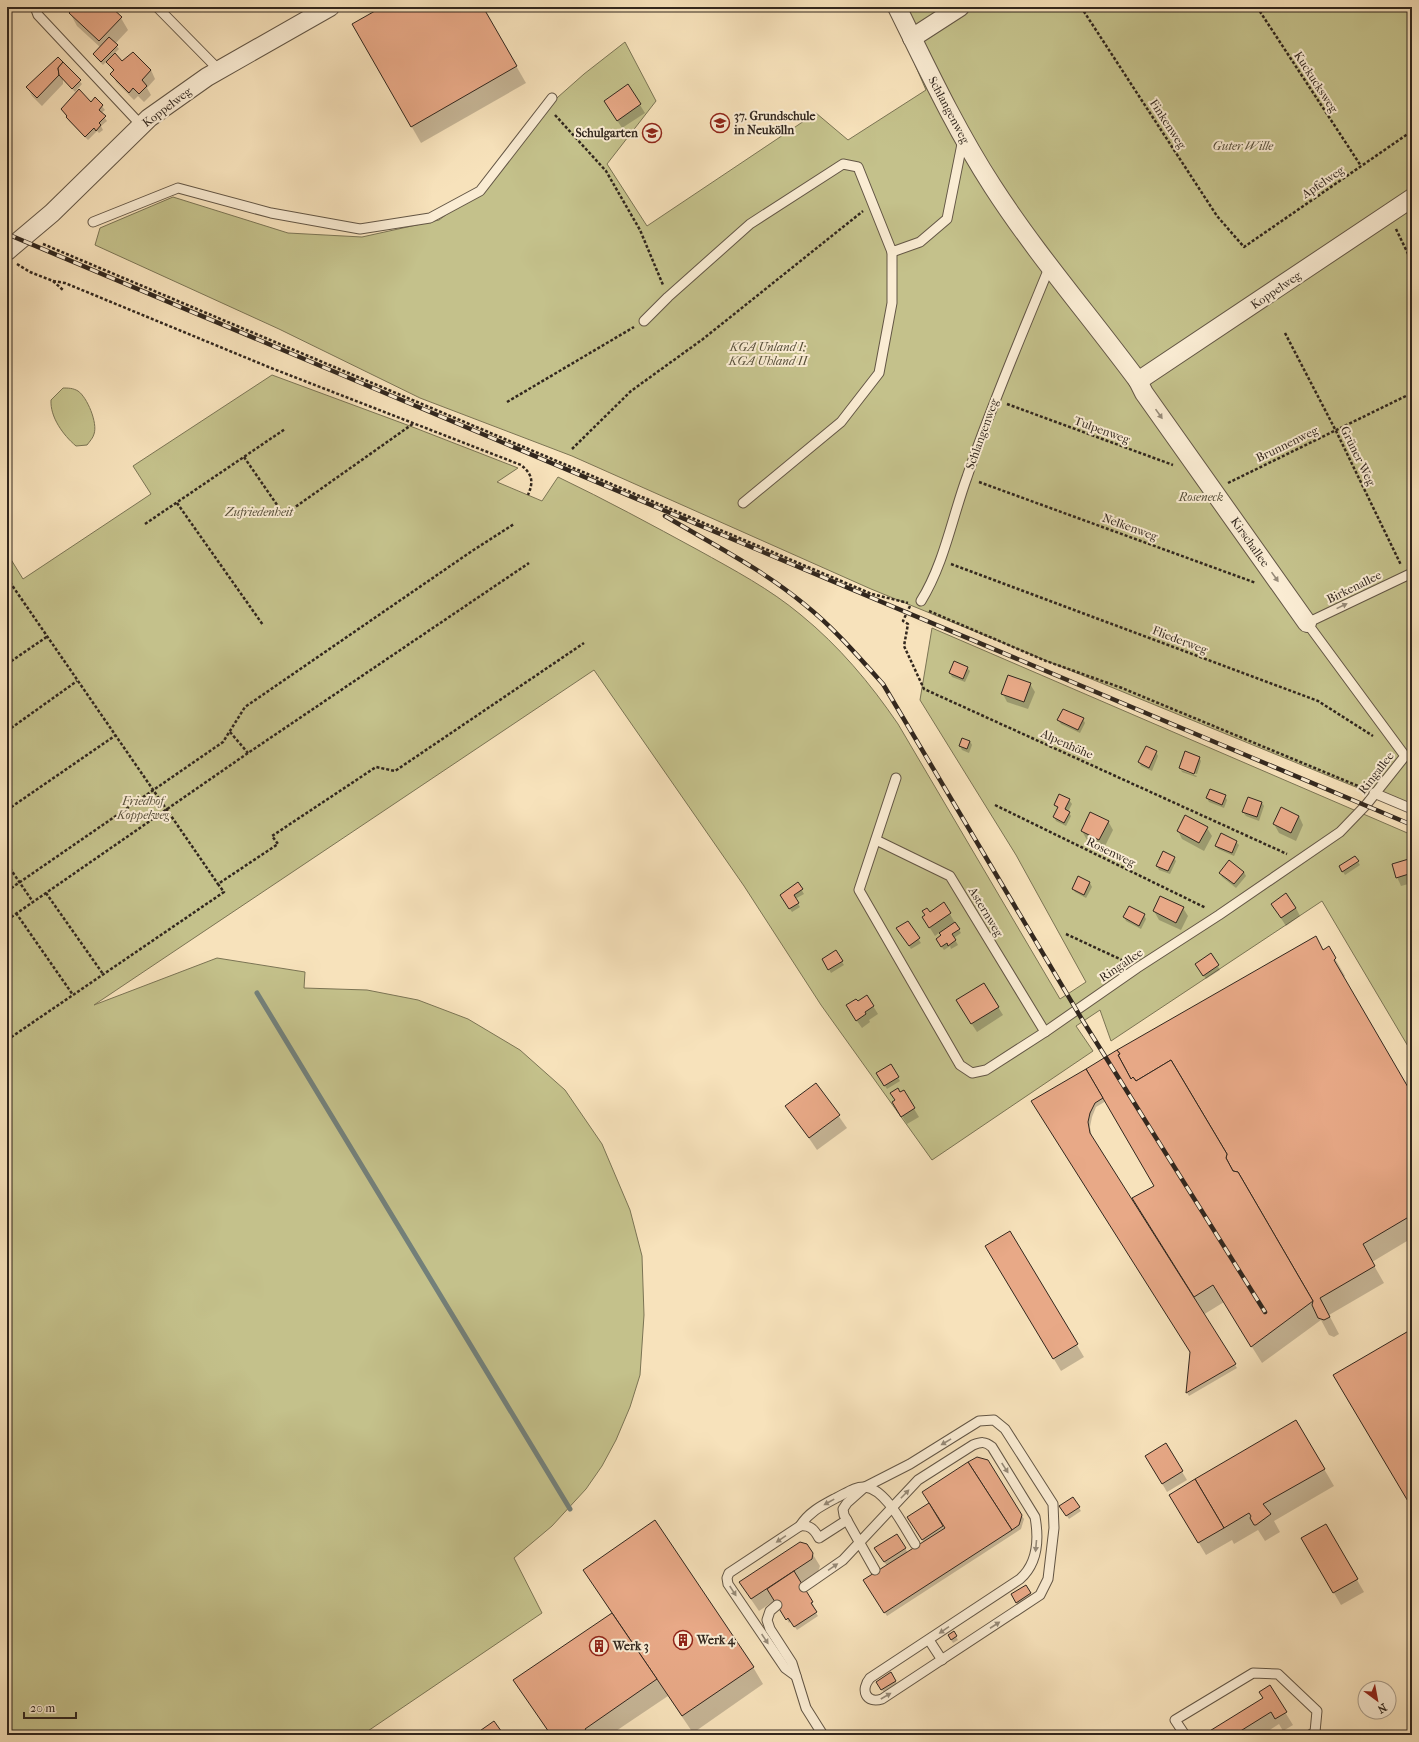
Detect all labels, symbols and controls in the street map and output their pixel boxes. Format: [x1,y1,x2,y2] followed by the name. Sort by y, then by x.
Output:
[1291,49,1341,116] street label: Kuckucksweg
[925,74,973,147] street label: Schlangenweg
[140,84,195,130] street label: Koppelweg
[1147,96,1190,152] street label: Finkenweg
[733,109,816,137] place label: 37. Grundschule in Neukölln
[709,112,731,134] school or university icon: 37. Grundschule in Neukölln
[641,122,663,144] school or university icon: Schulgarten
[576,126,639,141] place label: Schulgarten
[1213,139,1274,153] park label: Guter Wille
[1298,162,1347,202] street label: Apfelweg
[1248,268,1304,312] street label: Koppelweg
[728,340,808,368] park label: KGA Unland I; KGA Uhland II
[963,396,1001,471] street label: Schlangenweg
[1155,409,1163,420] one-way arrow
[1072,413,1132,447] street label: Tulpenweg
[1254,423,1321,465] street label: Brunnenweg
[1338,424,1379,488] street label: Grüner Weg
[1178,490,1223,504] park label: Roseneck
[224,505,294,519] park label: Zufriedenheit
[1100,511,1160,544] street label: Nelkenweg
[1228,514,1272,570] street label: Kirschallee
[1324,568,1384,606] street label: Birkenallee
[1271,572,1279,583] one-way arrow
[1337,603,1348,609] one-way arrow
[1150,623,1210,657] street label: Fliederweg
[1038,726,1095,762] street label: Alpenhöhe
[1355,749,1397,797] street label: Ringallee
[116,794,169,822] park label: Friedhof Koppelweg
[1084,834,1138,870] street label: Rosenweg
[965,884,1007,940] street label: Asternweg
[1097,945,1146,985] street label: Ringallee
[940,1438,952,1445] one-way arrow
[1001,1463,1009,1473] one-way arrow
[900,1489,910,1499] one-way arrow
[824,1498,835,1505] one-way arrow
[775,1535,786,1543] one-way arrow
[1032,1540,1039,1552] one-way arrow
[828,1563,838,1571] one-way arrow
[729,1585,737,1596] one-way arrow
[990,1621,1000,1629] one-way arrow
[939,1626,949,1634] one-way arrow
[672,1629,694,1651] building icon: Werk 4
[696,1633,736,1648] place label: Werk 4
[761,1634,769,1644] one-way arrow
[588,1635,610,1657] building icon: Werk 3
[612,1639,649,1654] place label: Werk 3
[1357,1680,1397,1720] north arrow
[880,1693,892,1700] one-way arrow
[24,1694,76,1720] scale bar
[1375,1700,1389,1716] text: N
[30,1701,55,1715] text: 20 m

